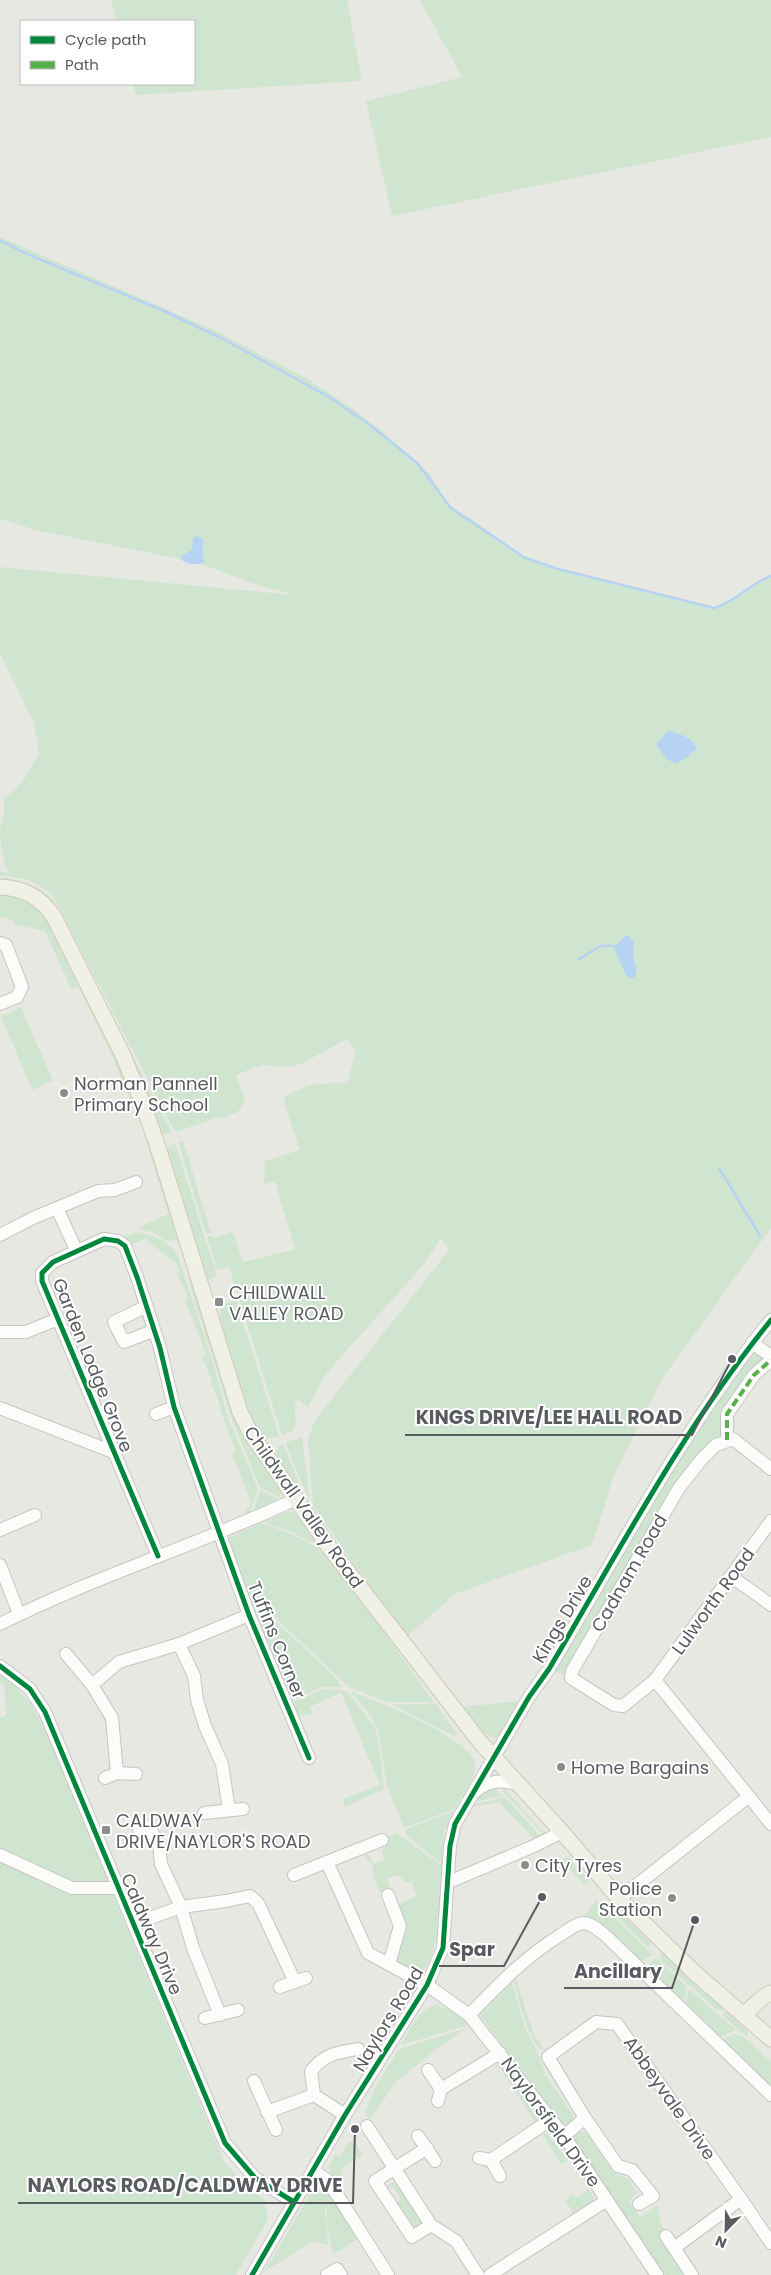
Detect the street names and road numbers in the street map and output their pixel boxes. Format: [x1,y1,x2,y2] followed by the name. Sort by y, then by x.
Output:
[47,1274,139,1456] street label: Garden Lodge Grove
[238,1421,370,1593] street label: Childwall Valley Road
[585,1510,673,1636] street label: Cadnam Road
[666,1543,760,1659] street label: Lulworth Road
[526,1570,598,1668] street label: Kings Drive
[242,1577,312,1703] street label: Tuffins Corner
[115,1869,189,1999] street label: Caldway Drive
[347,1962,429,2076] street label: Naylors Road
[618,2031,722,2165] street label: Abbeyvale Drive
[495,2052,607,2192] street label: Naylorsfield Drive

